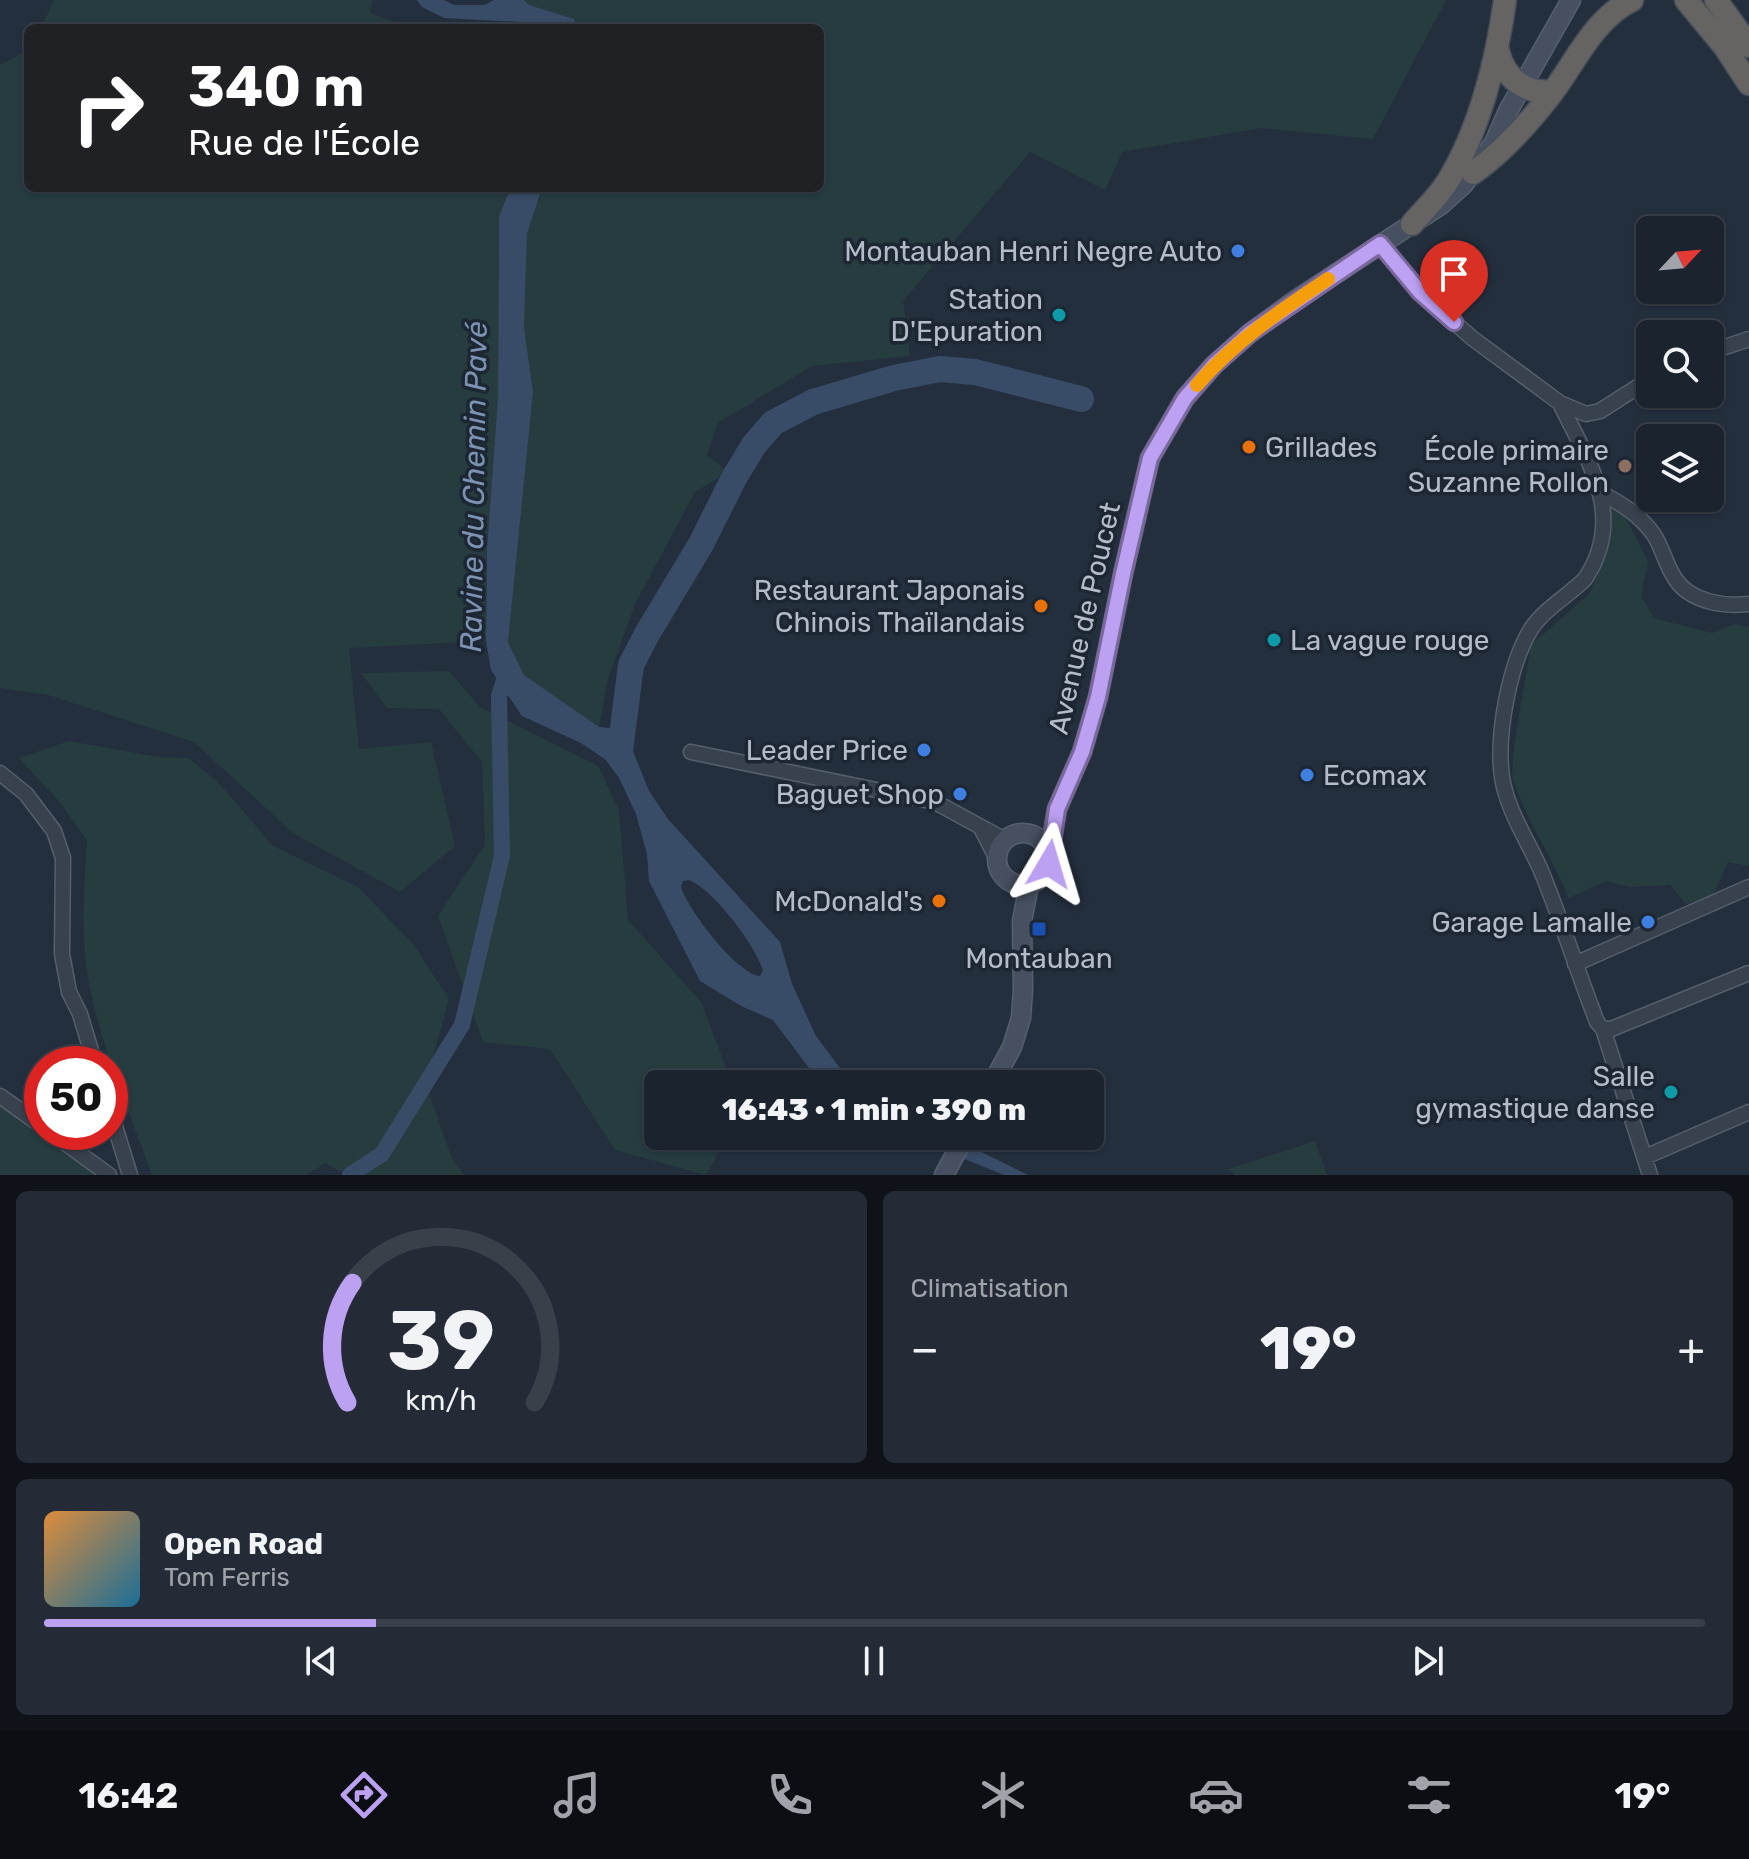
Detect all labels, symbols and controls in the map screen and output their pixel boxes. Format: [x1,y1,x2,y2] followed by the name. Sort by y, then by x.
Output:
[188,54,364,120] text: 340 m
[56,56,160,160] icon: right
[188,121,420,164] text: Rue de l'École
[1636,216,1724,304] north arrow
[1636,216,1724,512] map controls
[844,235,1222,268] place label: Montauban Henri Negre Auto
[1420,240,1488,322] pin
[1229,242,1247,260] marker: Montauban Henri Negre Auto
[1432,252,1476,296] icon: arrive
[891,283,1043,348] place label: Station D'Epuration
[1050,306,1068,324] marker: Station D'Epuration
[1636,320,1724,408] button: search
[453,321,495,653] water label: Ravine du Chemin Pavé
[1636,424,1724,512] button: layers
[1265,431,1377,464] place label: Grillades
[1408,434,1609,499] place label: École primaire Suzanne Rollon
[1240,438,1258,456] marker: Grillades
[1616,457,1634,475] marker: École primaire Suzanne Rollon
[1042,499,1127,737] street label: Avenue de Poucet
[754,574,1025,639] place label: Restaurant Japonais Chinois Thaïlandais
[1032,597,1050,615] marker: Restaurant Japonais Chinois Thaïlandais
[1290,624,1490,657] place label: La vague rouge
[1265,631,1283,649] marker: La vague rouge
[746,734,908,767] place label: Leader Price
[915,741,933,759] marker: Leader Price
[1323,759,1427,792] place label: Ecomax
[1298,766,1316,784] marker: Ecomax
[776,778,944,811] place label: Baguet Shop
[951,785,969,803] marker: Baguet Shop
[1007,822,1091,906] position arrow
[774,885,923,918] place label: McDonald's
[930,892,948,910] marker: McDonald's
[1431,906,1632,939] place label: Garage Lamalle
[1639,913,1657,931] marker: Garage Lamalle
[1030,920,1048,938] marker: Montauban
[965,942,1113,975] place label: Montauban
[24,1046,128,1150] speed limit sign: 50
[1415,1060,1655,1125] place label: Salle gymastique danse
[1662,1083,1680,1101] marker: Salle gymastique danse
[722,1092,1026,1128] text: 16:43 · 1 min · 390 m
[911,1273,1069,1304] text: Climatisation
[387,1291,495,1390] text: 39
[1260,1313,1357,1384] text: 19°
[911,1323,939,1375] text: −
[1678,1323,1705,1375] text: +
[406,1383,477,1417] text: km/h
[164,1526,323,1562] text: Open Road
[164,1562,290,1593] text: Tom Ferris
[299,1639,343,1683] icon: previous
[852,1639,896,1683] icon: pause
[1406,1639,1450,1683] icon: next
[336,1767,392,1823] icon: directions
[549,1767,605,1823] icon: music
[762,1767,818,1823] icon: phone
[975,1767,1031,1823] icon: climate
[1188,1767,1244,1823] icon: car
[1401,1767,1457,1823] icon: filters
[79,1774,178,1817] text: 16:42
[1615,1774,1670,1817] text: 19°

